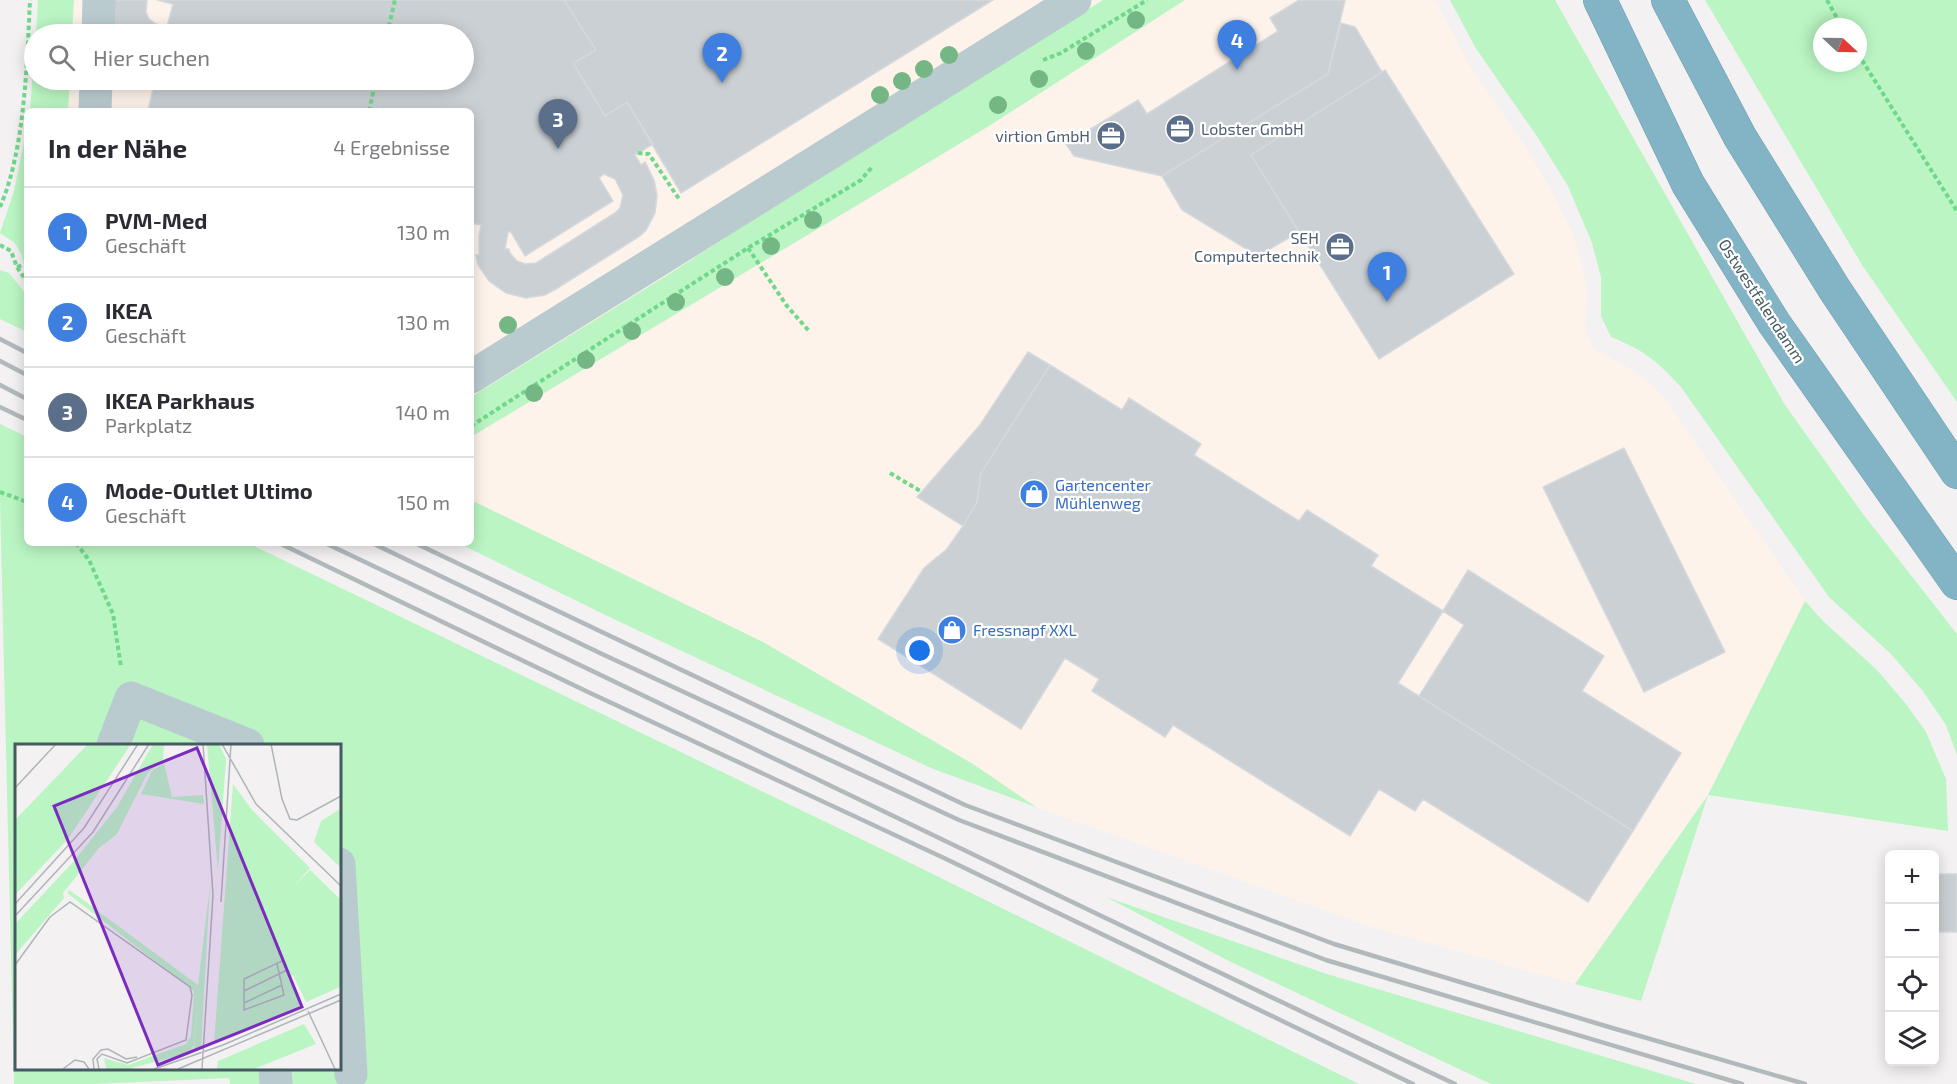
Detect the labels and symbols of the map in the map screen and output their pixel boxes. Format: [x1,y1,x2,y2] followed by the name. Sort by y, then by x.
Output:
[1813,18,1867,72] north arrow
[1218,20,1256,70] pin: 4
[702,34,742,83] pin: 2
[538,100,578,149] pin: 3
[1164,113,1196,145] office icon: Lobster GmbH
[1201,119,1304,138] place label: Lobster GmbH
[1095,120,1127,152] office icon: virtion GmbH
[995,126,1090,145] place label: virtion GmbH
[1194,228,1319,265] place label: SEH Computertechnik
[1324,231,1356,263] office icon: SEH Computertechnik
[1715,235,1810,366] street label: Ostwestfalendamm
[1368,252,1406,302] pin: 1
[1055,475,1152,512] place label: Gartencenter Mühlenweg
[1018,478,1050,510] shop icon: Gartencenter Mühlenweg
[936,614,968,646] shop icon: Fressnapf XXL
[973,620,1077,639] place label: Fressnapf XXL
[905,636,934,665] your location
[15,744,340,1069] inset map

